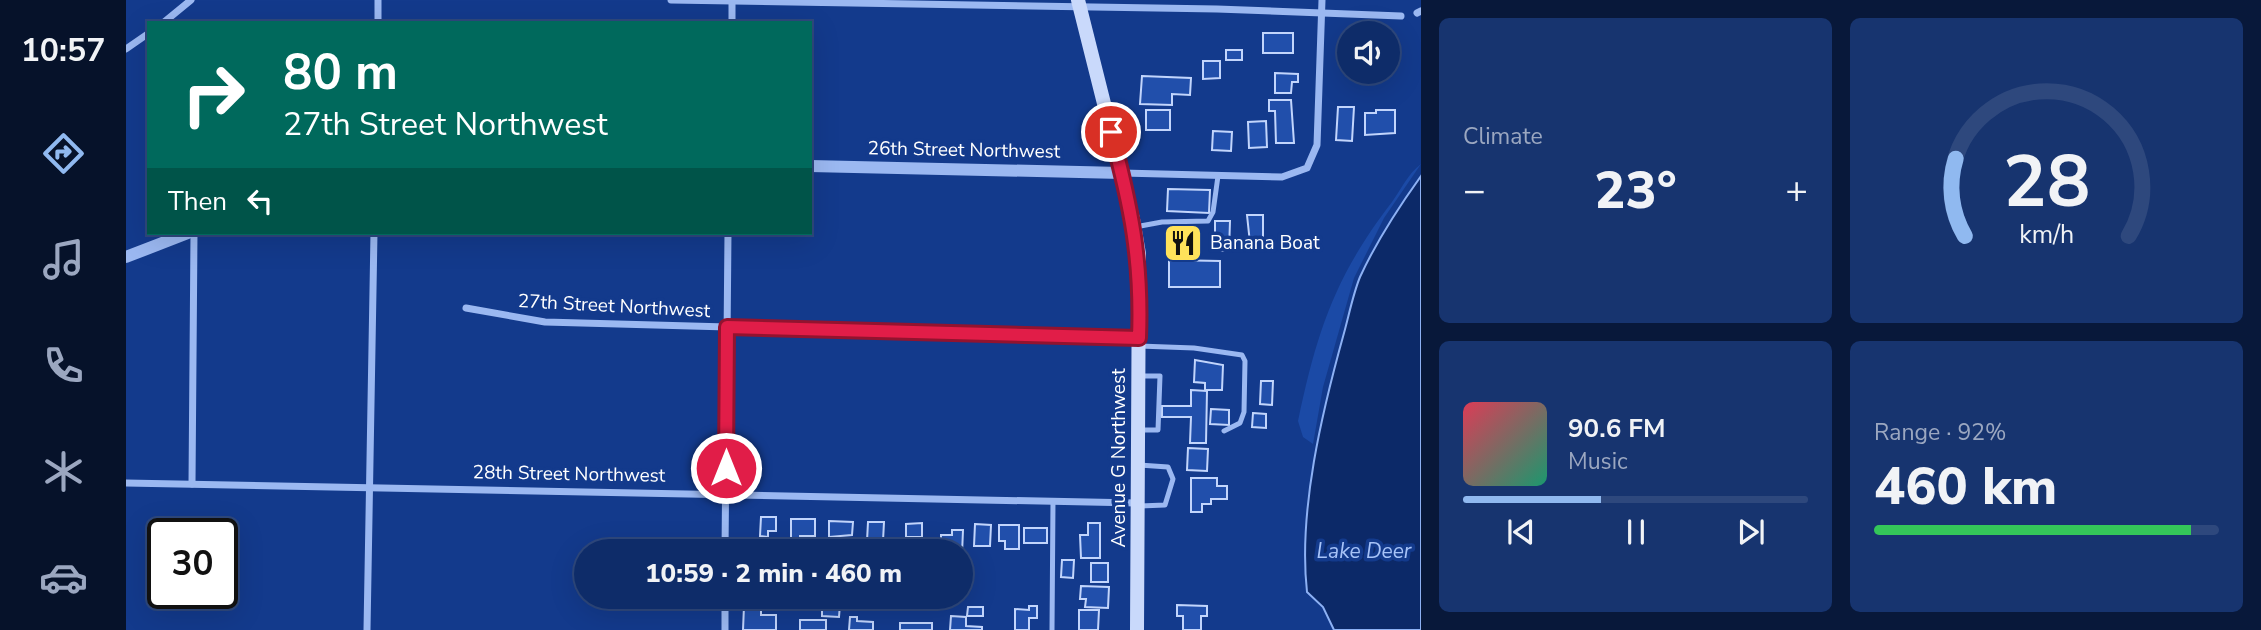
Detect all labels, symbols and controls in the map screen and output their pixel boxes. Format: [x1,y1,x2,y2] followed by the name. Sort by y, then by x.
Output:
[1337,21,1400,84] map controls
[1337,21,1400,84] button: sound
[21,29,105,72] text: 10:57
[283,39,398,106] text: 80 m
[168,49,259,140] icon: right
[1081,102,1141,162] pin
[283,103,608,146] text: 27th Street Northwest
[1092,113,1130,151] icon: arrive
[1463,121,1543,152] text: Climate
[39,129,88,178] icon: directions
[2003,133,2090,233] text: 28
[867,135,1061,165] street label: 26th Street Northwest
[1594,155,1677,226] text: 23°
[1463,165,1486,216] text: −
[1785,165,1808,216] text: +
[241,182,279,220] icon: left
[168,184,227,219] text: Then
[2019,218,2074,252] text: km/h
[1162,222,1204,264] restaurant icon: Banana Boat
[1210,230,1320,256] place label: Banana Boat
[39,235,88,284] icon: music
[517,288,711,324] street label: 27th Street Northwest
[39,341,88,390] icon: phone
[1106,368,1132,548] street label: Avenue G Northwest
[1568,411,1665,446] text: 90.6 FM
[1874,417,2006,448] text: Range · 92%
[689,431,763,505] position arrow
[1568,446,1628,477] text: Music
[39,447,88,496] icon: climate
[1874,451,2057,522] text: 460 km
[472,459,666,489] street label: 28th Street Northwest
[1502,513,1540,551] icon: previous
[1617,513,1655,551] icon: pause
[1732,513,1770,551] icon: next
[147,518,238,609] speed limit sign: 30
[1317,537,1412,565] water label: Lake Deer
[39,553,88,602] icon: car
[645,556,902,591] text: 10:59 · 2 min · 460 m

